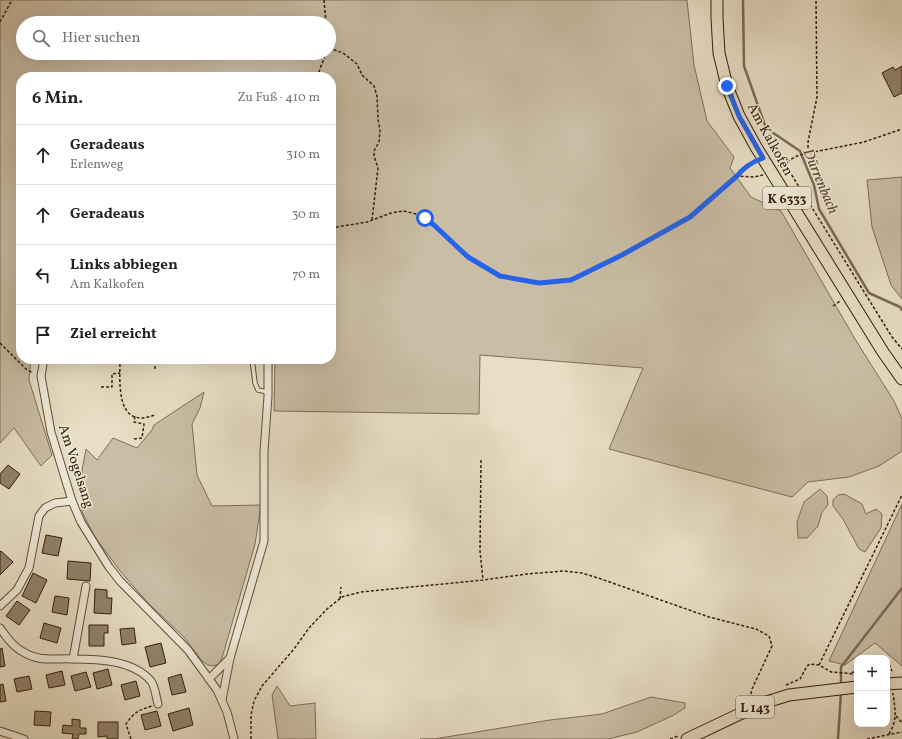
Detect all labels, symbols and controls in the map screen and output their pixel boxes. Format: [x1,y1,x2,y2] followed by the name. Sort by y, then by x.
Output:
[16,16,336,60] search box
[30,27,52,49] icon: search
[62,28,140,49] text: Hier suchen
[718,77,736,95] route end
[32,87,83,110] text: 6 Min.
[237,89,320,107] text: Zu Fuß · 410 m
[742,100,797,179] street label: Am Kalkofen
[70,135,145,156] text: Geradeaus
[32,144,54,166] icon: ahead
[286,146,320,164] text: 310 m
[796,146,843,218] water label: Dürrenbach
[70,156,123,174] text: Erlenweg
[763,187,811,209] road number: K 6333
[32,204,54,226] icon: ahead
[70,204,145,225] text: Geradeaus
[292,206,320,224] text: 30 m
[416,209,434,227] route start
[70,255,178,276] text: Links abbiegen
[32,264,54,286] icon: left
[292,266,320,284] text: 70 m
[70,276,145,294] text: Am Kalkofen
[32,324,54,346] icon: arrive
[70,324,157,345] text: Ziel erreicht
[53,422,98,511] street label: Am Vogelsang
[854,655,890,727] map controls
[854,655,890,691] button: +
[854,691,890,727] button: −
[736,696,774,718] road number: L 143

